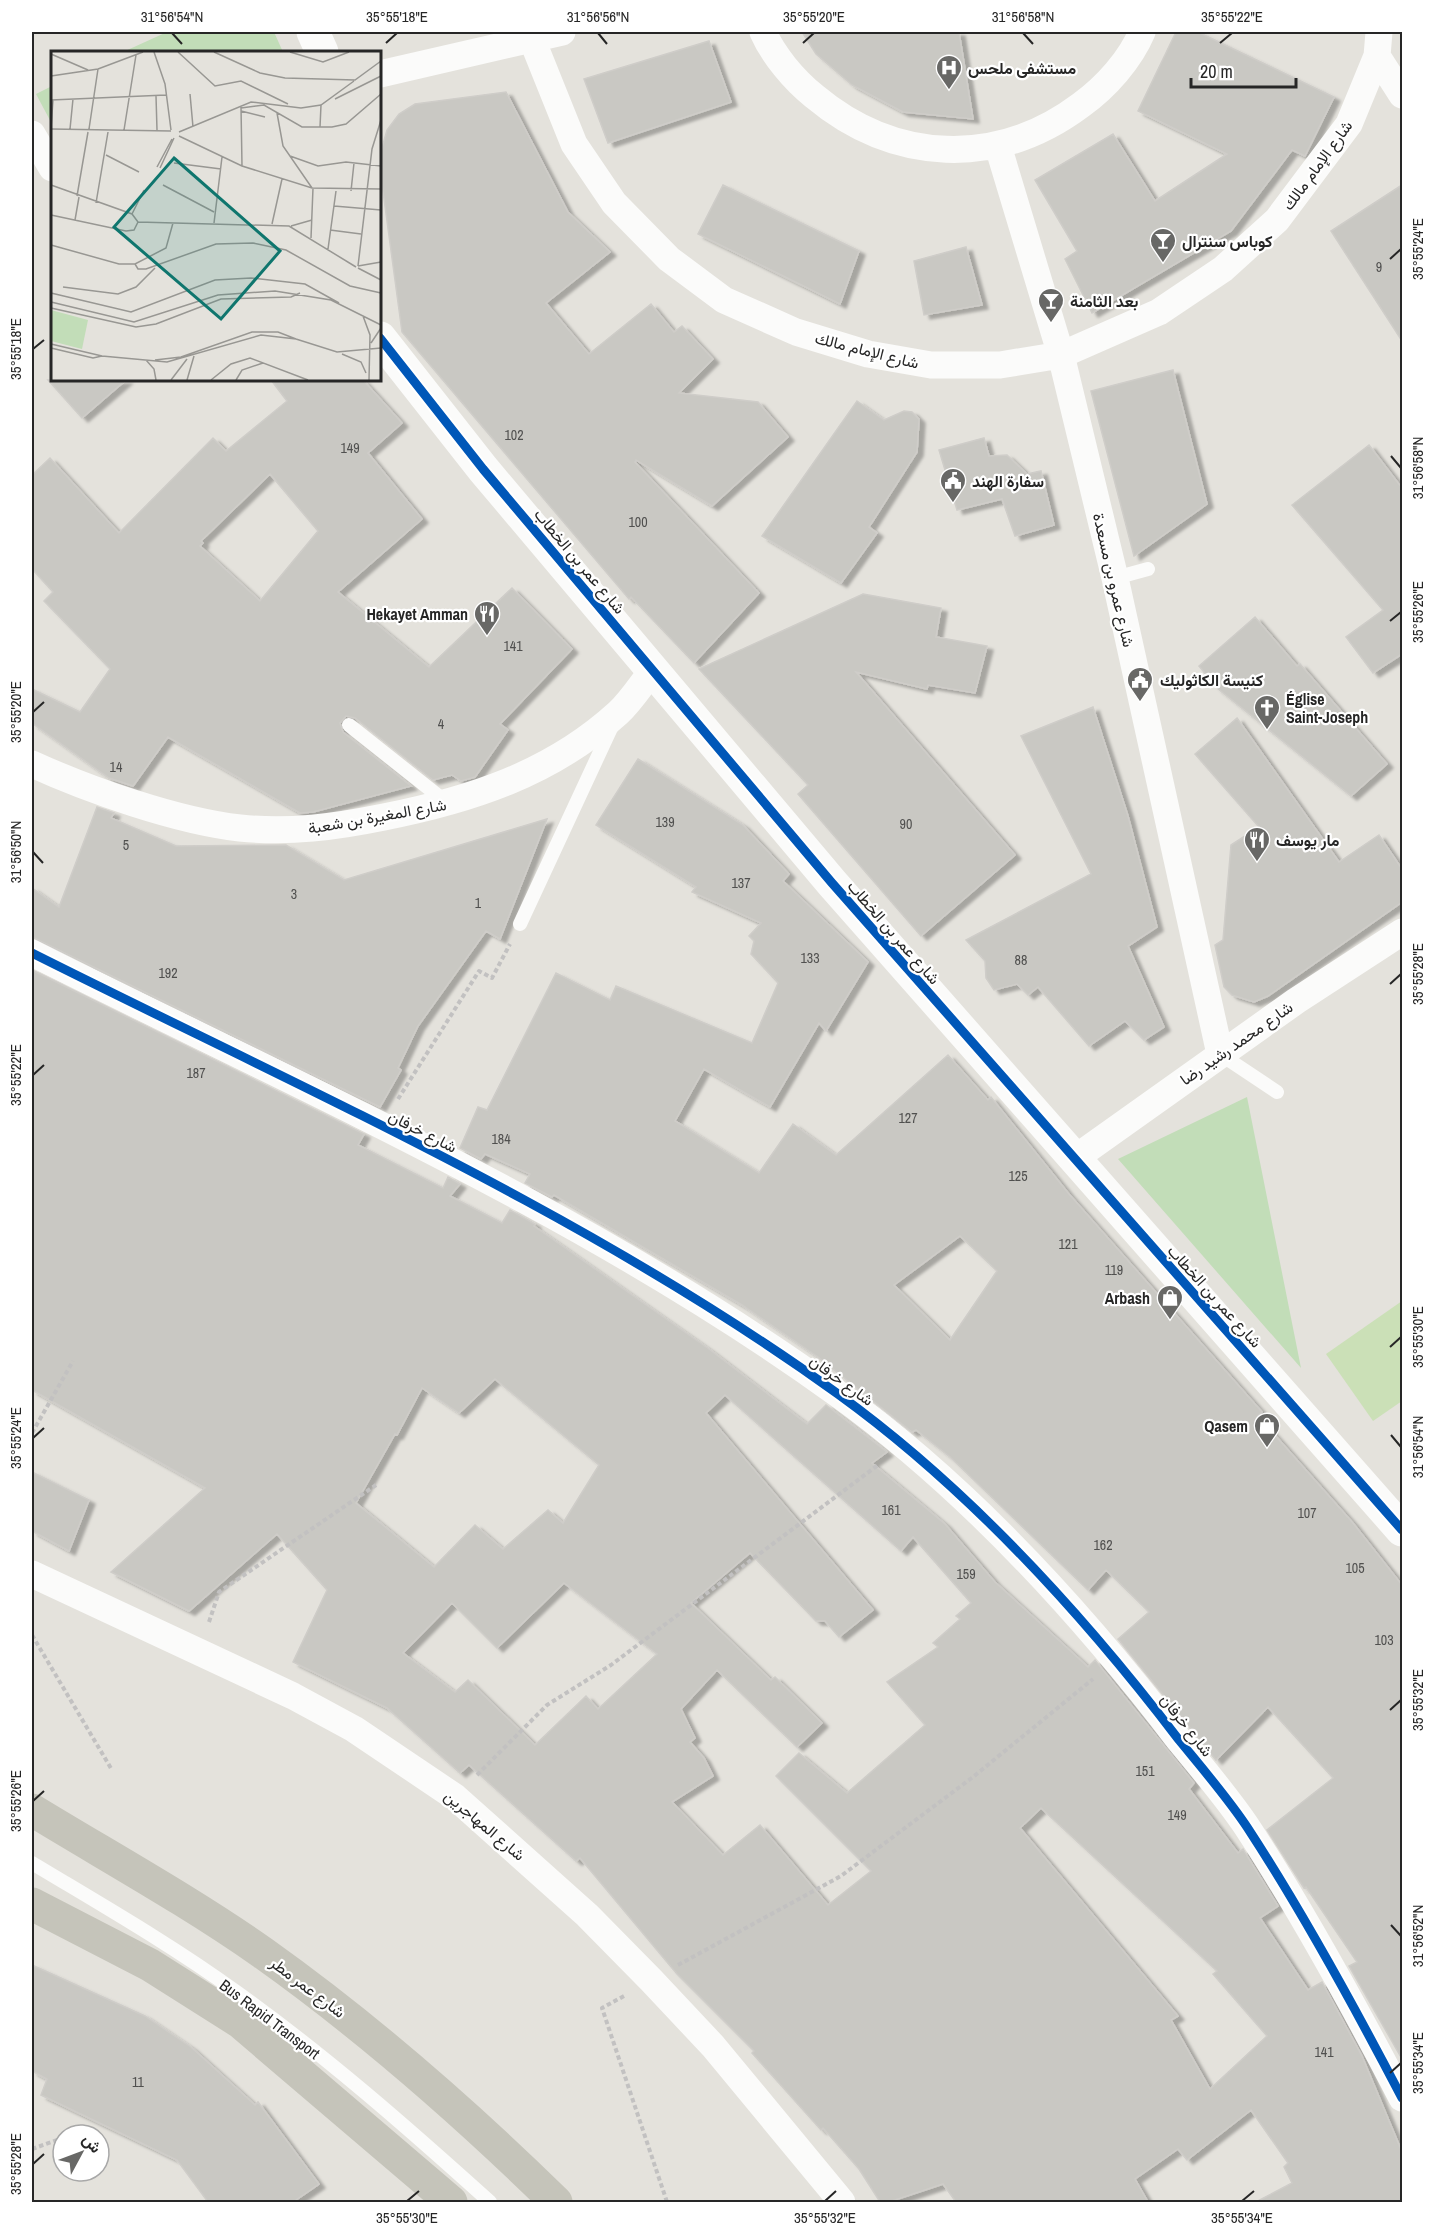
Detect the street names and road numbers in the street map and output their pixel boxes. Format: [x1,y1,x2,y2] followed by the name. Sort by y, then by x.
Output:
[1277,115,1358,215] street label: شارع الإمام مالك
[812,326,921,375] street label: شارع الإمام مالك
[529,504,631,619] street label: شارع عمر بن الخطاب
[1087,511,1140,649] street label: شارع عمرو بن مسعدة
[306,793,448,840] street label: شارع المغيرة بن شعبة
[842,875,945,989] street label: شارع عمر بن الخطاب
[1175,996,1297,1091] street label: شارع محمد رشيد رضا
[385,1104,461,1158] street label: شارع خرفان
[1162,1240,1267,1353] street label: شارع عمر بن الخطاب
[805,1349,878,1411] street label: شارع خرفان
[1155,1689,1218,1762] street label: شارع خرفان
[439,1785,530,1866] street label: شارع المهاجرين
[265,1951,350,2023] street label: شارع عمر مطر
[215,1974,325,2064] street label: Bus Rapid Transport

